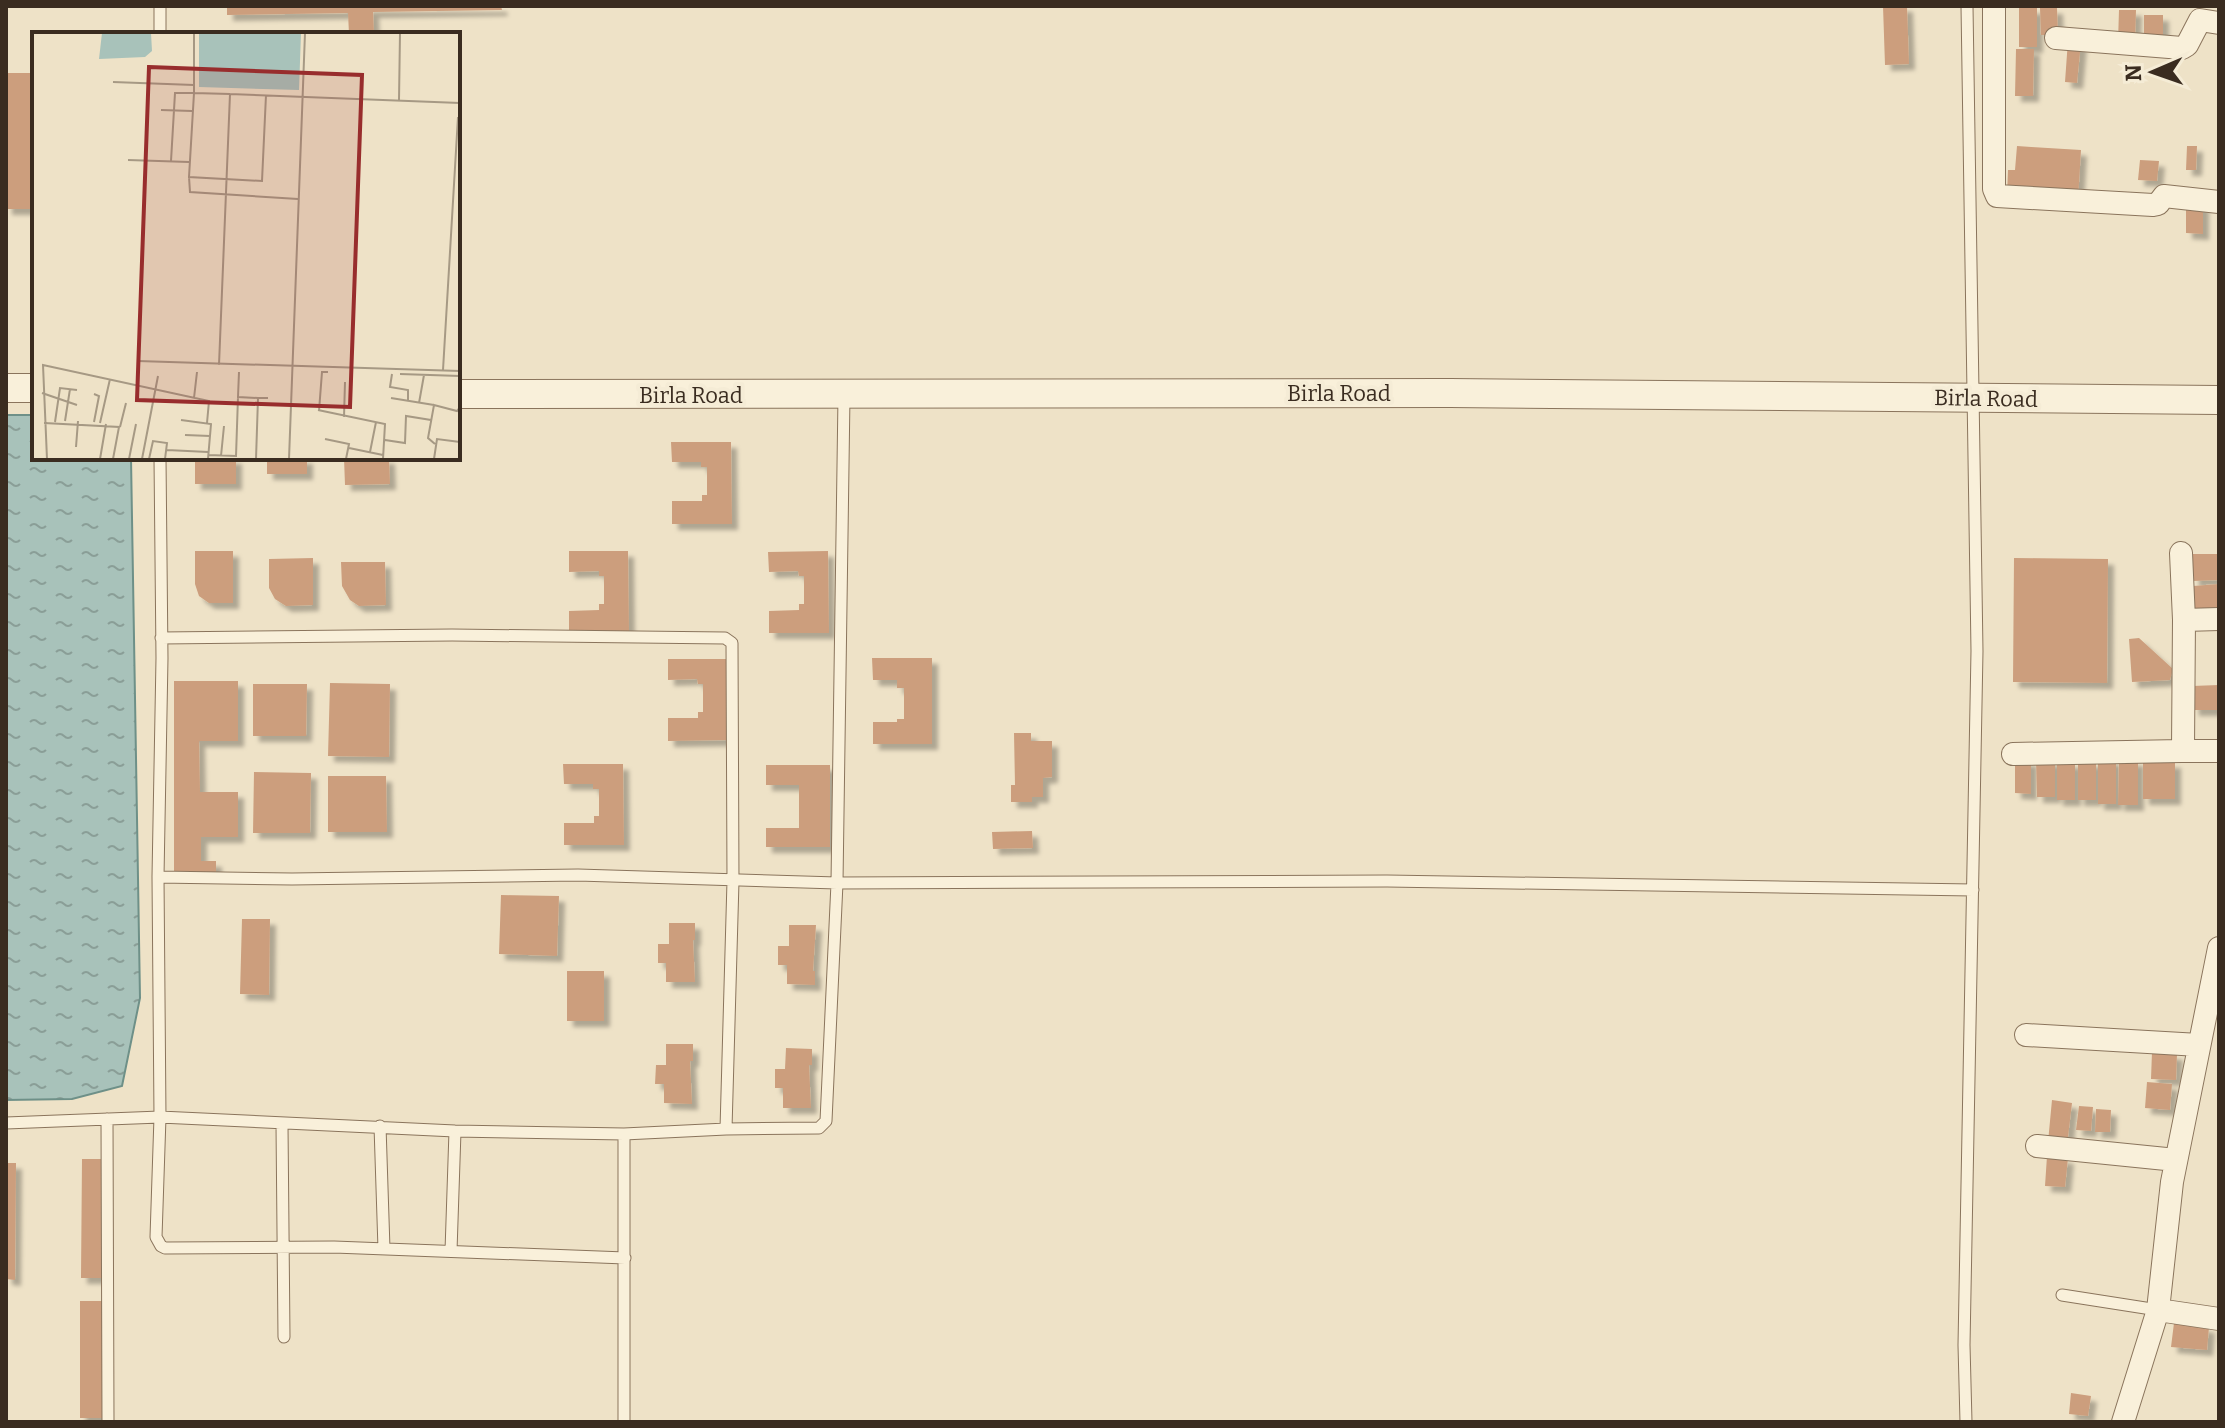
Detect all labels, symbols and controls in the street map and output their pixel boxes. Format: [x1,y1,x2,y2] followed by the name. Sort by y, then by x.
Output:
[32,32,460,460] inset map
[2113,32,2193,112] north arrow
[2120,64,2147,82] text: N
[1287,380,1391,407] street label: Birla Road
[639,382,743,409] street label: Birla Road
[1934,384,2038,413] street label: Birla Road

